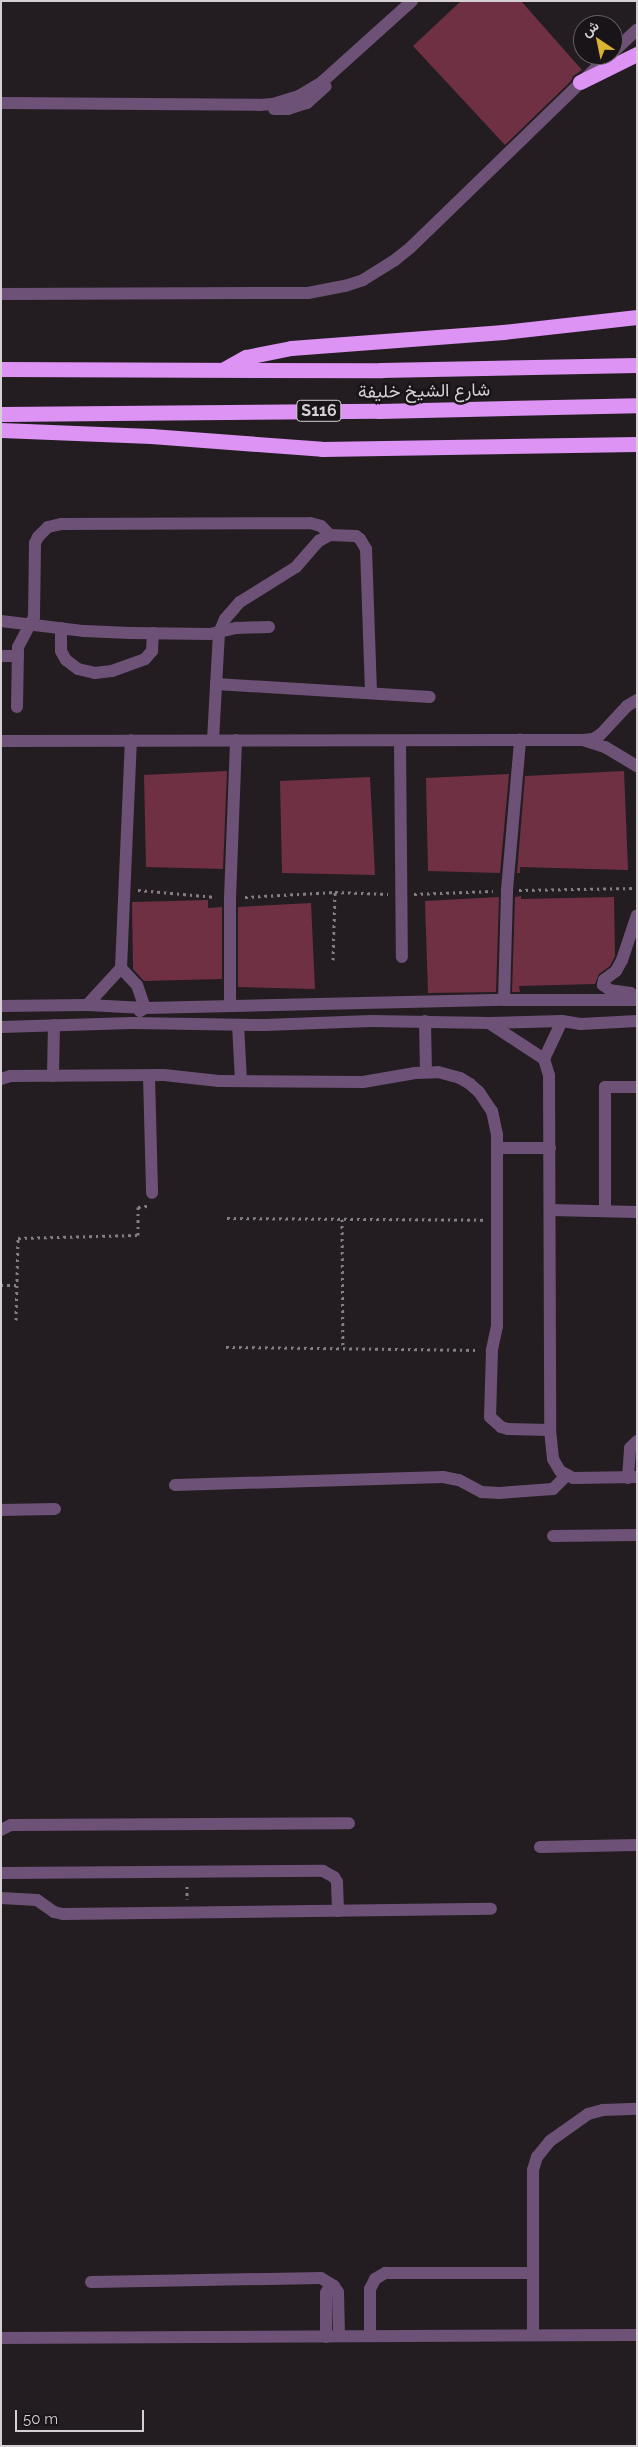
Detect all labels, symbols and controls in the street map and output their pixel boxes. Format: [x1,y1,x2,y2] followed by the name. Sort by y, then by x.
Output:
[573,15,623,65] north arrow
[579,17,602,40] text: ش
[358,379,490,403] street label: شارع الشيخ خليفة
[295,398,343,424] road number: S116
[18,2400,146,2432] scale bar
[23,2410,58,2428] text: 50 m

